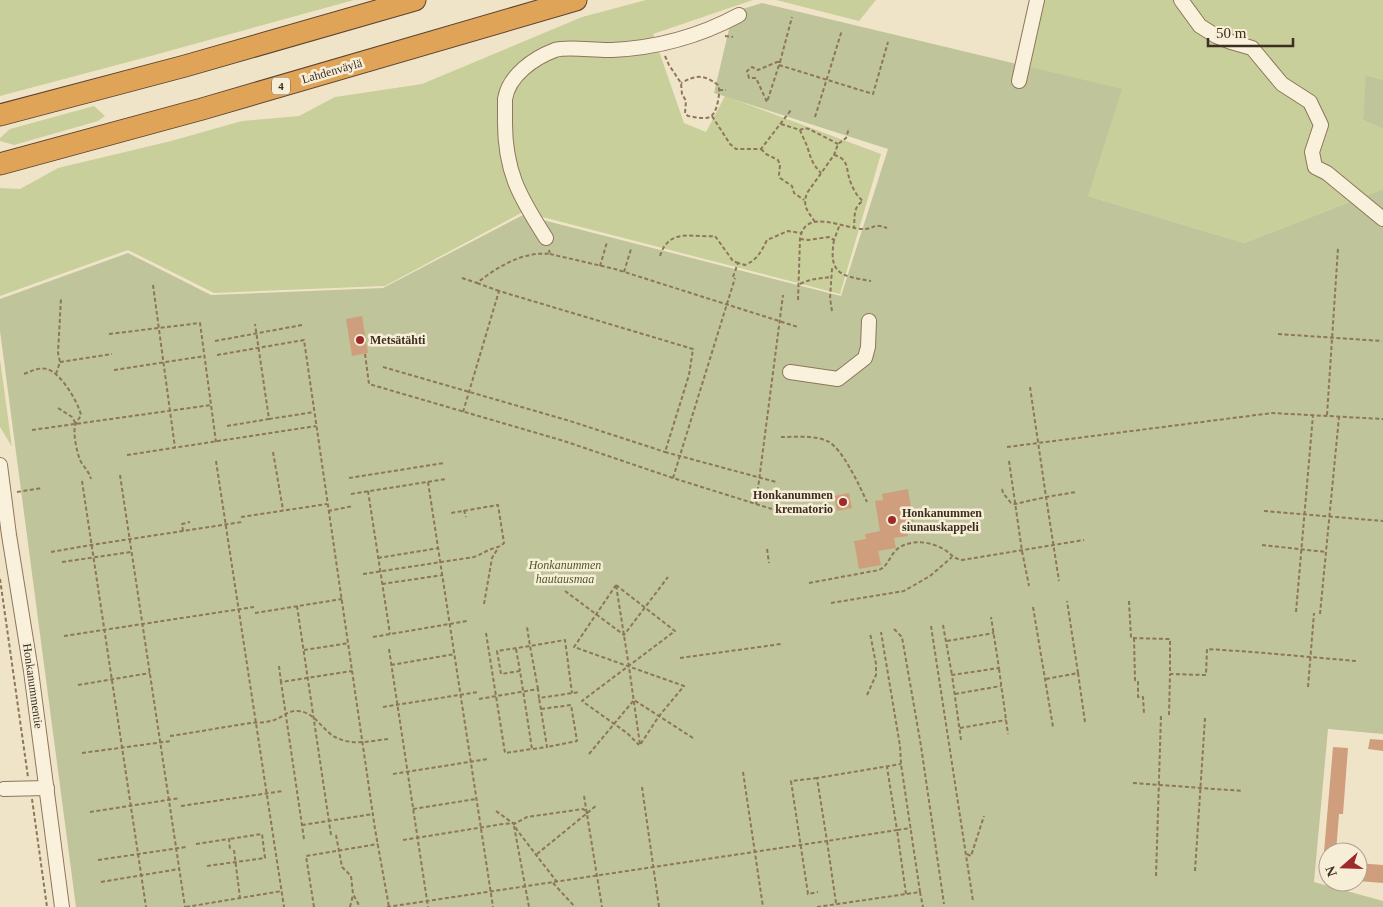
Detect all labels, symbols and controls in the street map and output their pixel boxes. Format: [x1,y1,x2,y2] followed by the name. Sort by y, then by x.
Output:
[1208,15,1293,47] scale bar
[1216,25,1247,41] text: 50 m
[300,56,364,86] street label: Lahdenväylä
[272,78,290,94] road number: 4
[370,333,426,347] place label: Metsätähti
[354,334,366,346] marker: Metsätähti
[753,488,833,516] place label: Honkanummen krematorio
[837,496,849,508] marker: Honkanummen krematorio
[902,506,982,534] place label: Honkanummen siunauskappeli
[886,514,898,526] marker: Honkanummen siunauskappeli
[528,558,601,586] park label: Honkanummen hautausmaa
[20,642,46,730] street label: Honkanummentie
[1318,842,1368,892] north arrow
[1322,864,1340,879] text: N

